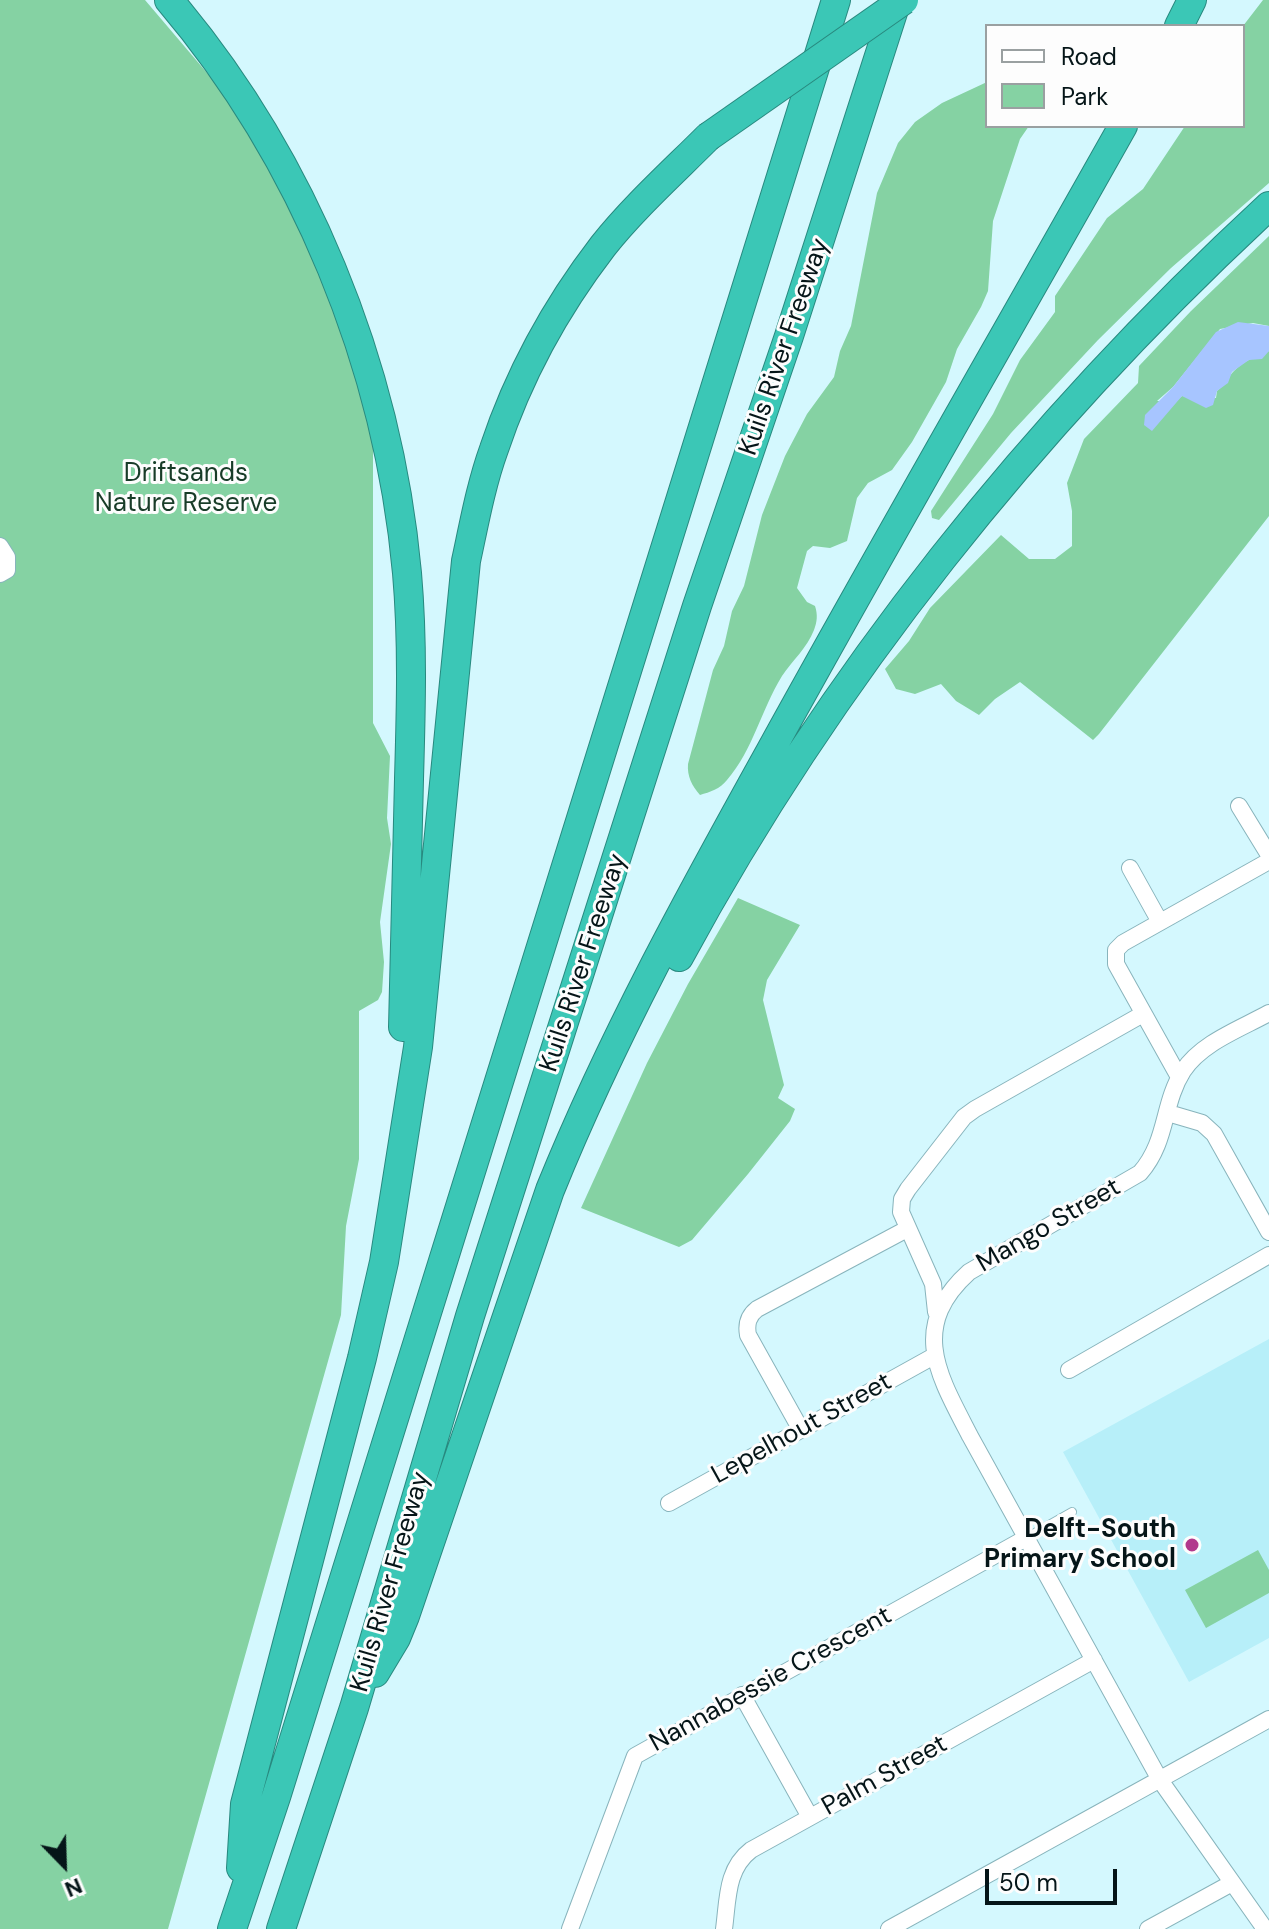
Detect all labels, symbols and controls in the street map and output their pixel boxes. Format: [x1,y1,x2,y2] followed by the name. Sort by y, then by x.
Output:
[985,24,1245,128] legend
[1061,41,1117,72] text: Road
[1061,81,1108,112] text: Park
[733,234,837,460] street label: Kuils River Freeway
[95,458,277,520] park label: Driftsands Nature Reserve
[534,850,634,1076] street label: Kuils River Freeway
[972,1172,1126,1280] street label: Mango Street
[707,1367,897,1491] street label: Lepelhout Street
[345,1468,437,1696] street label: Kuils River Freeway
[984,1514,1176,1576] place label: Delft-South Primary School
[1183,1536,1201,1554] marker: Delft-South Primary School
[645,1601,897,1759] street label: Nannabessie Crescent
[817,1729,953,1823] street label: Palm Street
[24,1825,104,1905] north arrow
[989,1853,1121,1903] scale bar
[999,1867,1058,1898] text: 50 m
[61,1871,87,1904] text: N

